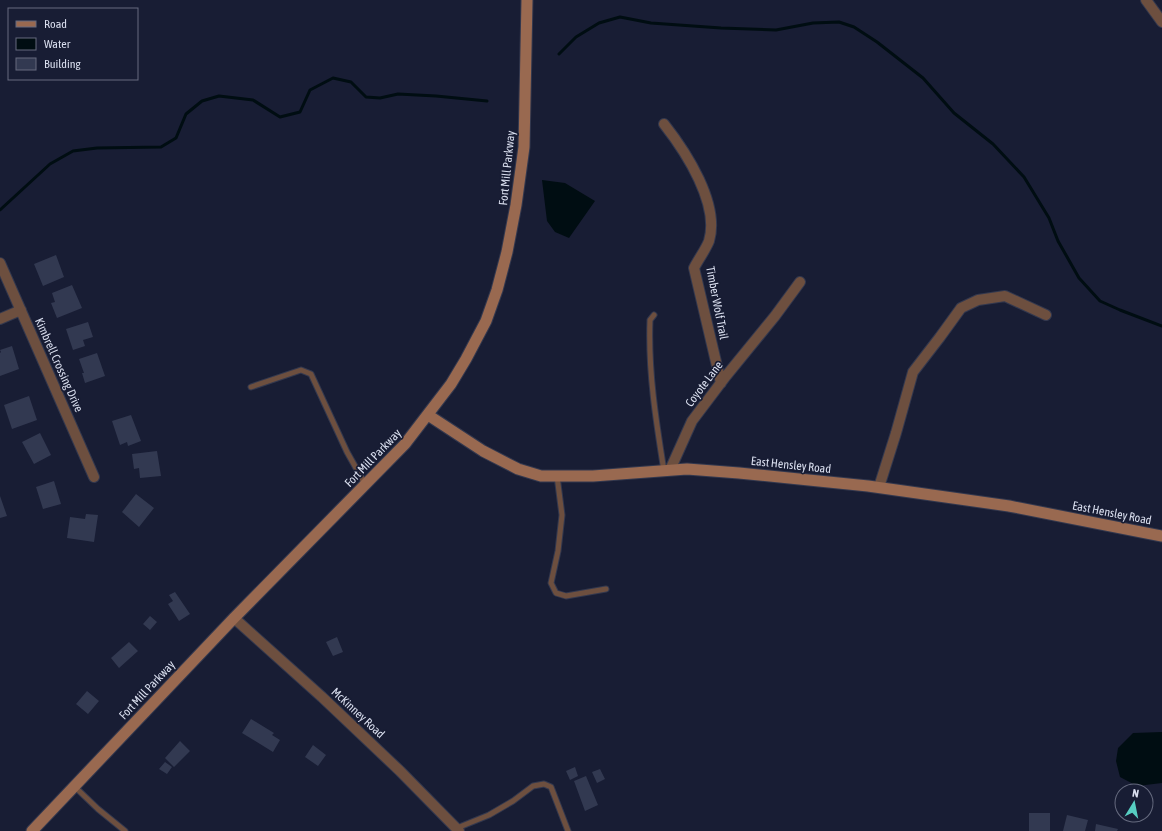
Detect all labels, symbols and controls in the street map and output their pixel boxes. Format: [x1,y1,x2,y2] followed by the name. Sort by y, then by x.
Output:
[8,8,138,80] legend
[44,17,67,31] text: Road
[44,37,71,51] text: Water
[44,57,82,71] text: Building
[496,130,518,206] street label: Fort Mill Parkway
[703,265,731,342] street label: Timber Wolf Trail
[32,316,86,414] street label: Kimbrell Crossing Drive
[682,358,726,410] street label: Coyote Lane
[342,426,404,490] street label: Fort Mill Parkway
[750,454,832,476] street label: East Hensley Road
[1071,498,1153,528] street label: East Hensley Road
[116,658,178,722] street label: Fort Mill Parkway
[329,685,387,741] street label: McKinney Road
[1114,783,1154,823] north arrow
[1131,787,1140,800] text: N

